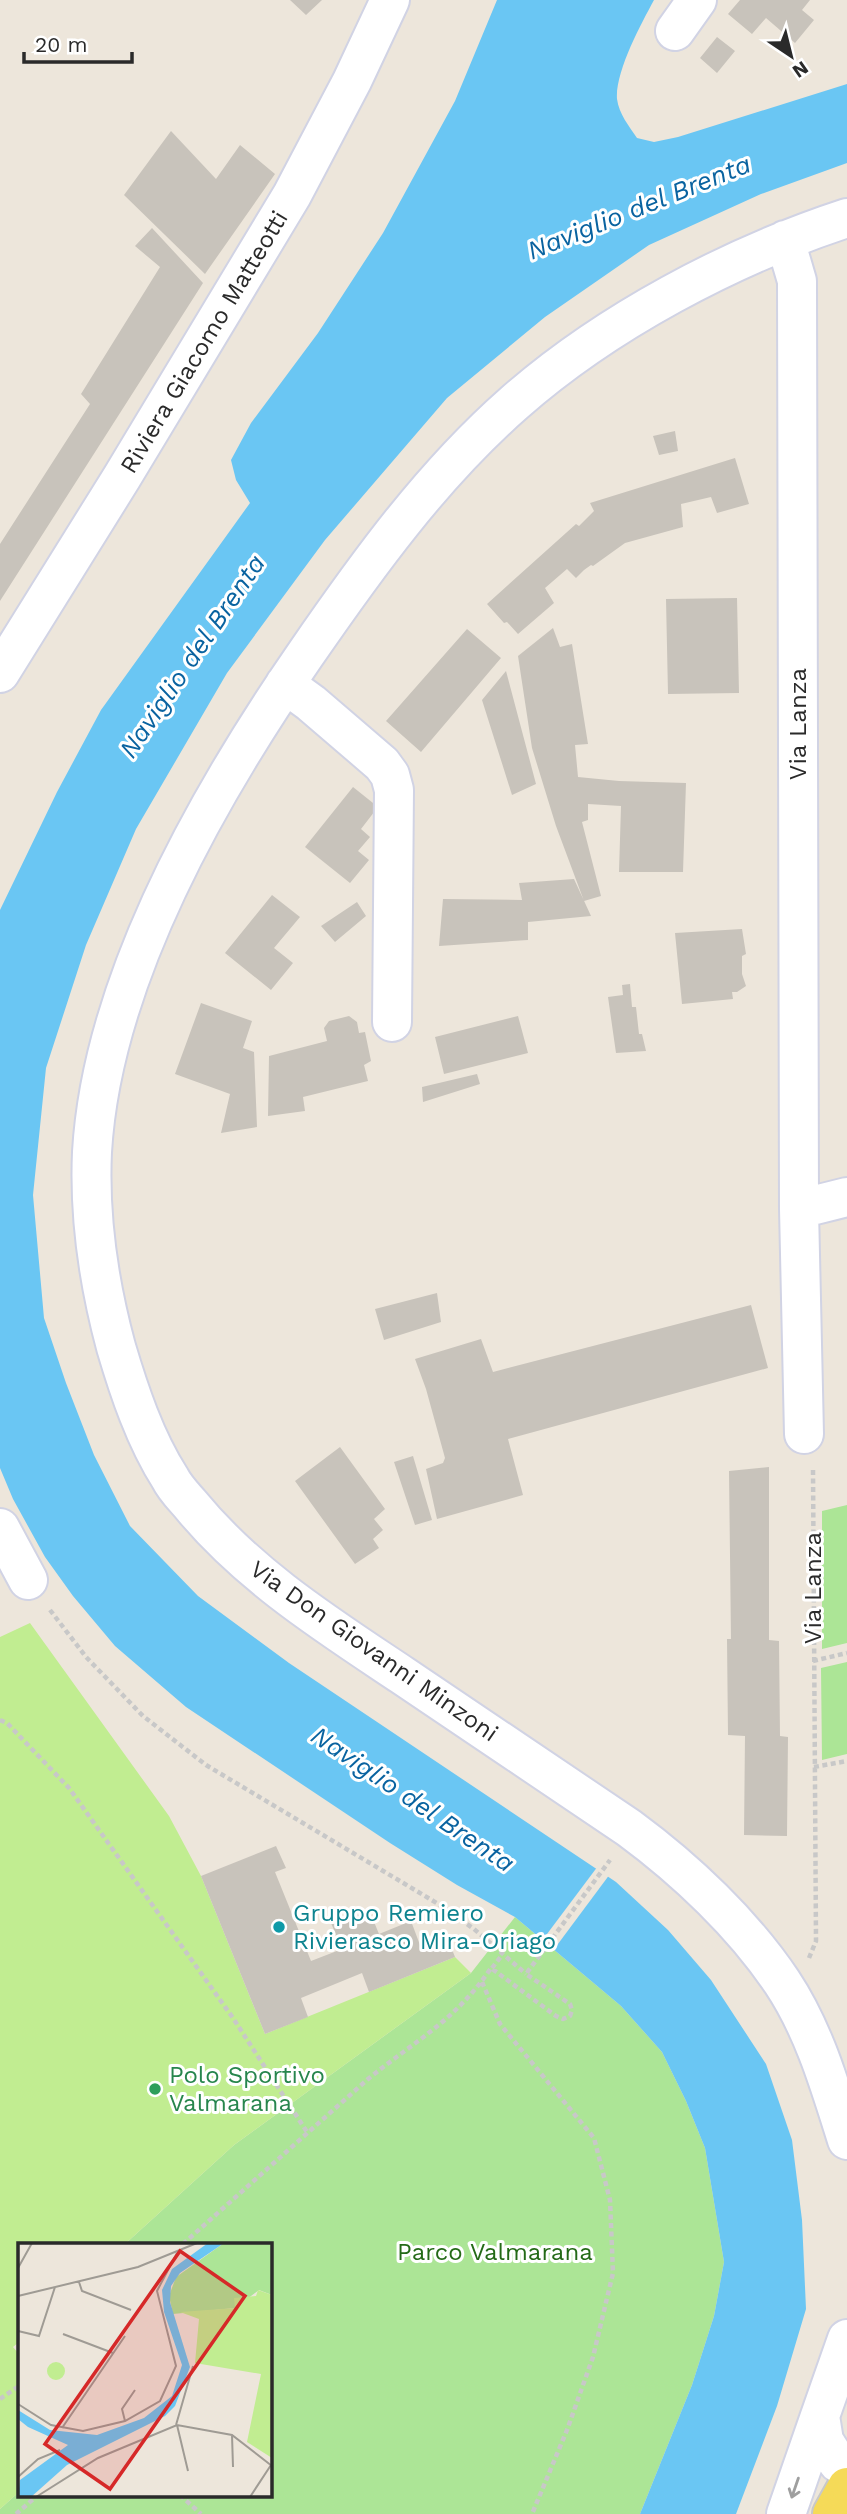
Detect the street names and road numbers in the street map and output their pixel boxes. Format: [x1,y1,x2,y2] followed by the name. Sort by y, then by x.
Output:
[114,206,294,478] street label: Riviera Giacomo Matteotti
[784,668,812,780] street label: Via Lanza
[799,1532,827,1644] street label: Via Lanza
[245,1555,503,1747] street label: Via Don Giovanni Minzoni

